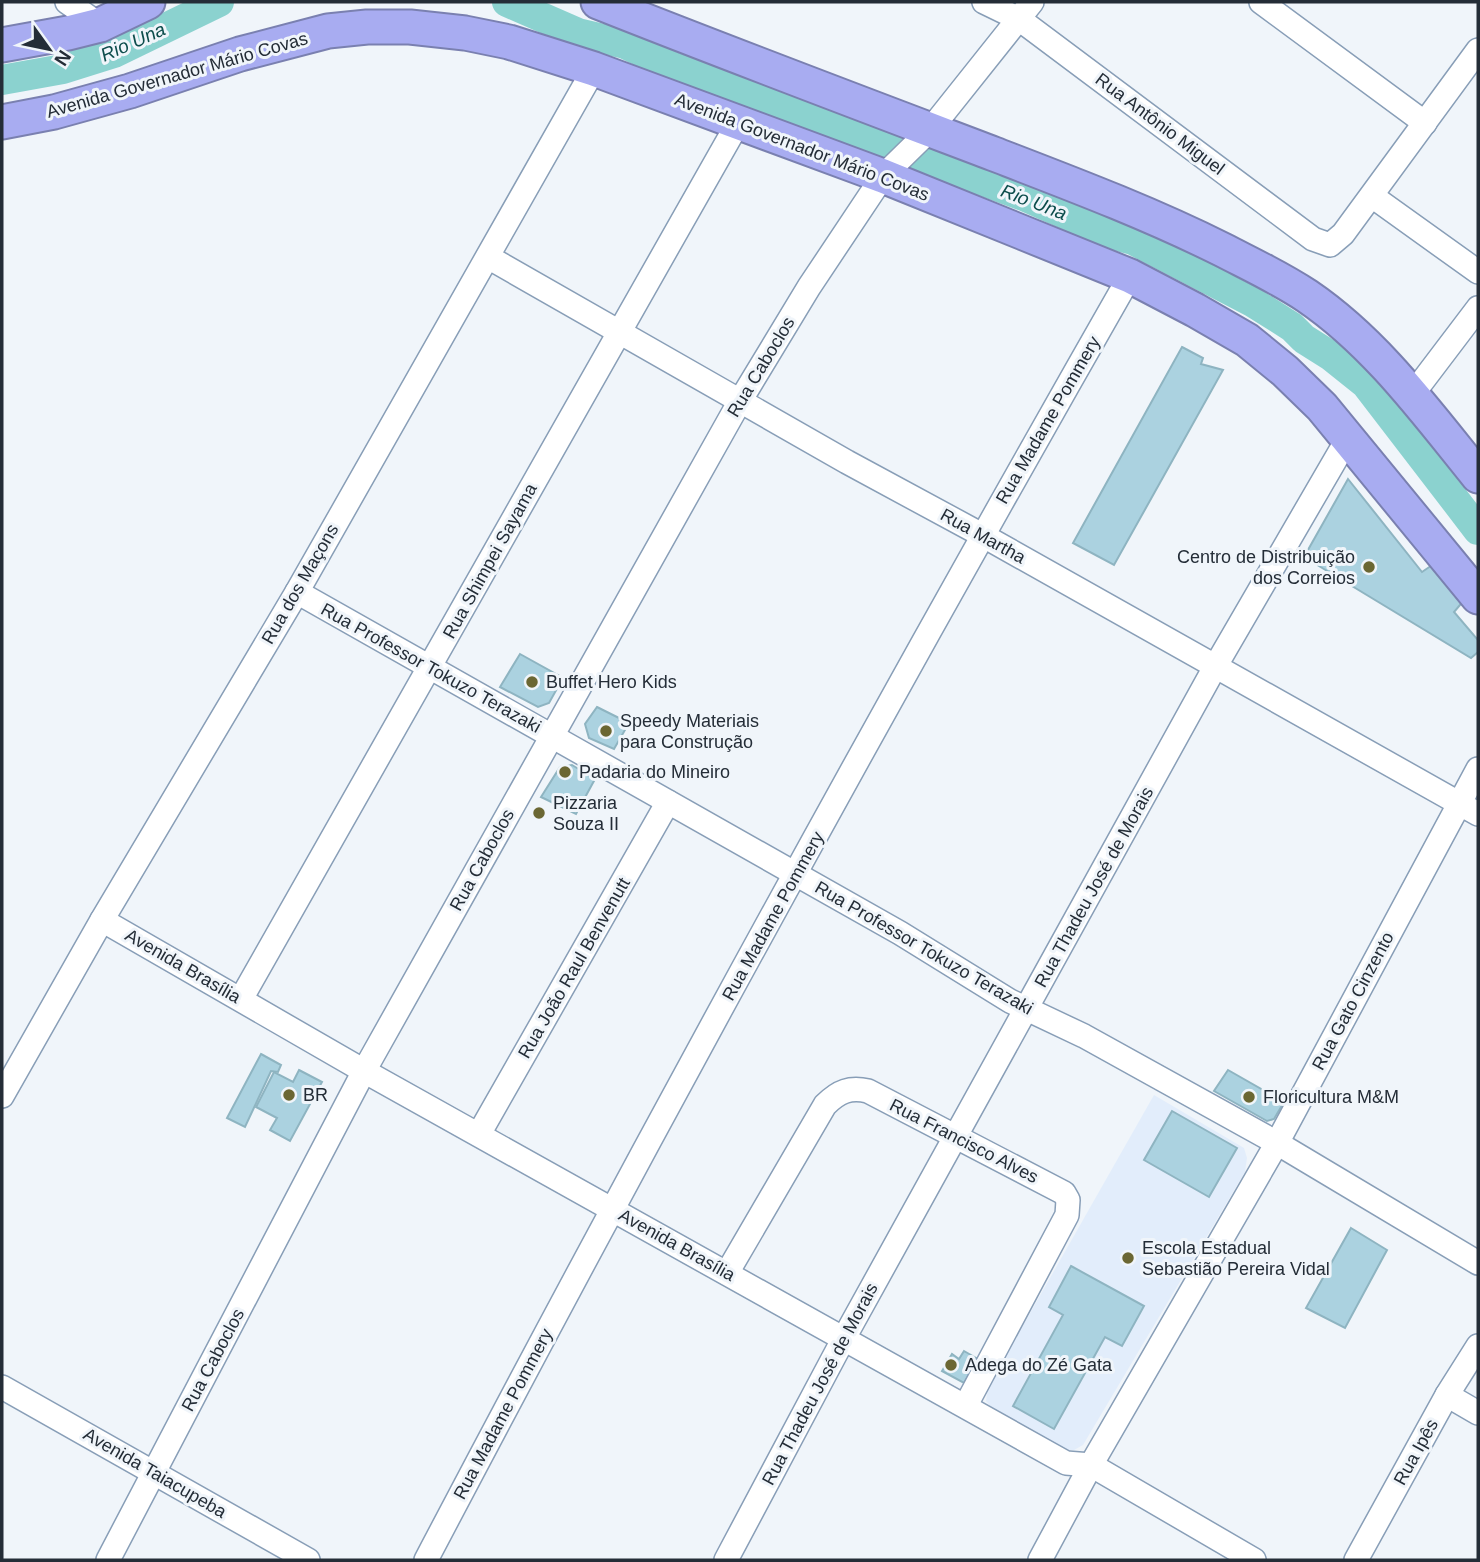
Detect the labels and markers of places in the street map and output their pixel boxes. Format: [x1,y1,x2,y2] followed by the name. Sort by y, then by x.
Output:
[1177,547,1355,588] place label: Centro de Distribuição dos Correios
[1361,559,1377,575] marker: Centro de Distribuição dos Correios
[546,672,677,692] place label: Buffet Hero Kids
[524,674,540,690] marker: Buffet Hero Kids
[620,711,759,752] place label: Speedy Materiais para Construção
[598,723,614,739] marker: Speedy Materiais para Construção
[579,762,730,782] place label: Padaria do Mineiro
[557,764,573,780] marker: Padaria do Mineiro
[553,793,619,834] place label: Pizzaria Souza II
[531,805,547,821] marker: Pizzaria Souza II
[303,1085,328,1105] place label: BR
[281,1087,297,1103] marker: BR
[1263,1087,1399,1107] place label: Floricultura M&M
[1241,1089,1257,1105] marker: Floricultura M&M
[1142,1238,1330,1279] place label: Escola Estadual Sebastião Pereira Vidal
[1120,1250,1136,1266] marker: Escola Estadual Sebastião Pereira Vidal
[965,1355,1113,1375] place label: Adega do Zé Gata
[943,1357,959,1373] marker: Adega do Zé Gata

